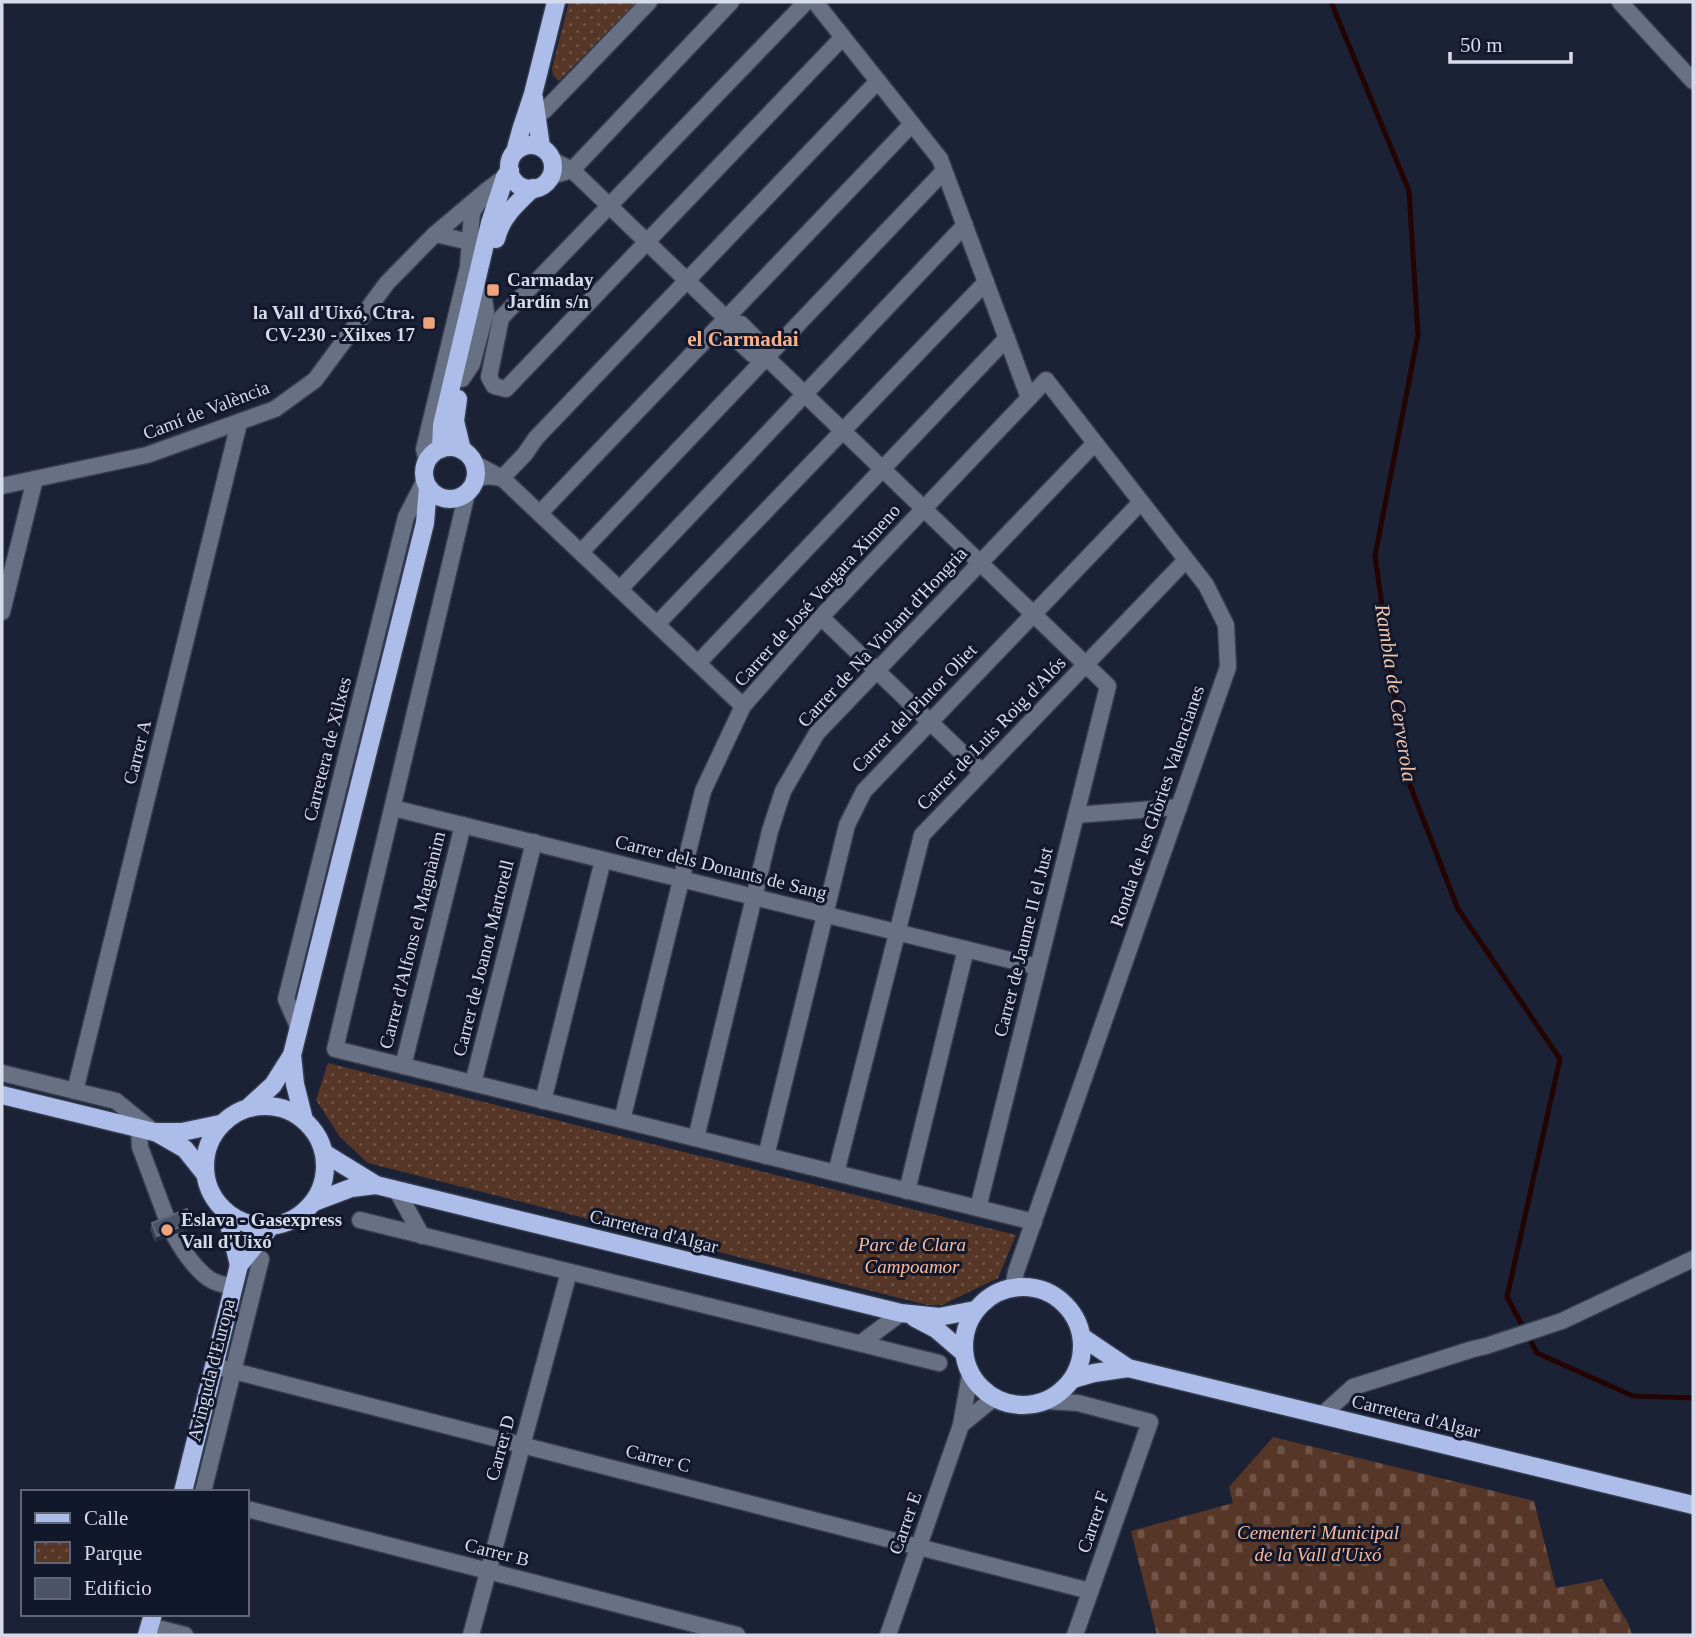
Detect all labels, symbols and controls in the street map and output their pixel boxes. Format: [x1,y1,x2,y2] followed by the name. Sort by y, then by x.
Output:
[1450,21,1571,65] scale bar
[1460,33,1503,57] text: 50 m
[507,269,594,312] place label: Carmaday Jardín s/n
[485,282,501,298] marker: Carmaday Jardín s/n
[253,302,415,345] place label: la Vall d'Uixó, Ctra. CV-230 - Xilxes 17
[421,315,437,331] marker: la Vall d'Uixó, Ctra. CV-230 - Xilxes 17
[687,327,799,351] district label: el Carmadai
[140,376,273,444] street label: Camí de València
[730,500,904,690] street label: Carrer de José Vergara Ximeno
[793,542,971,731] street label: Carrer de Na Violant d'Hongria
[1370,601,1422,784] water label: Rambla de Cerverola
[847,639,981,777] street label: Carrer del Pintor Oliet
[912,652,1070,814] street label: Carrer de Luis Roig d'Alós
[299,675,355,823] street label: Carretera de Xilxes
[1106,683,1208,929] street label: Ronda de les Glòries Valencianes
[119,717,155,787] street label: Carrer A
[375,829,449,1051] street label: Carrer d'Alfons el Magnànim
[613,831,829,904] street label: Carrer dels Donants de Sang
[989,844,1057,1039] street label: Carrer de Jaume II el Just
[448,857,518,1059] street label: Carrer de Joanot Martorell
[588,1205,721,1257] street label: Carretera d'Algar
[181,1209,342,1252] place label: Eslava - Gasexpress Vall d'Uixó
[159,1222,175,1238] marker: Eslava - Gasexpress Vall d'Uixó
[857,1234,966,1277] park label: Parc de Clara Campoamor
[183,1296,239,1443] street label: Avinguda d'Europa
[1350,1390,1483,1442] street label: Carretera d'Algar
[481,1413,519,1483] street label: Carrer D
[623,1440,693,1476] street label: Carrer C
[1073,1488,1113,1556] street label: Carrer F
[885,1489,925,1557] street label: Carrer E
[21,1490,248,1616] legend
[84,1506,128,1530] text: Calle
[1237,1522,1399,1565] park label: Cementeri Municipal de la Vall d'Uixó
[462,1534,532,1570] street label: Carrer B
[84,1541,142,1565] text: Parque
[84,1576,152,1600] text: Edificio

